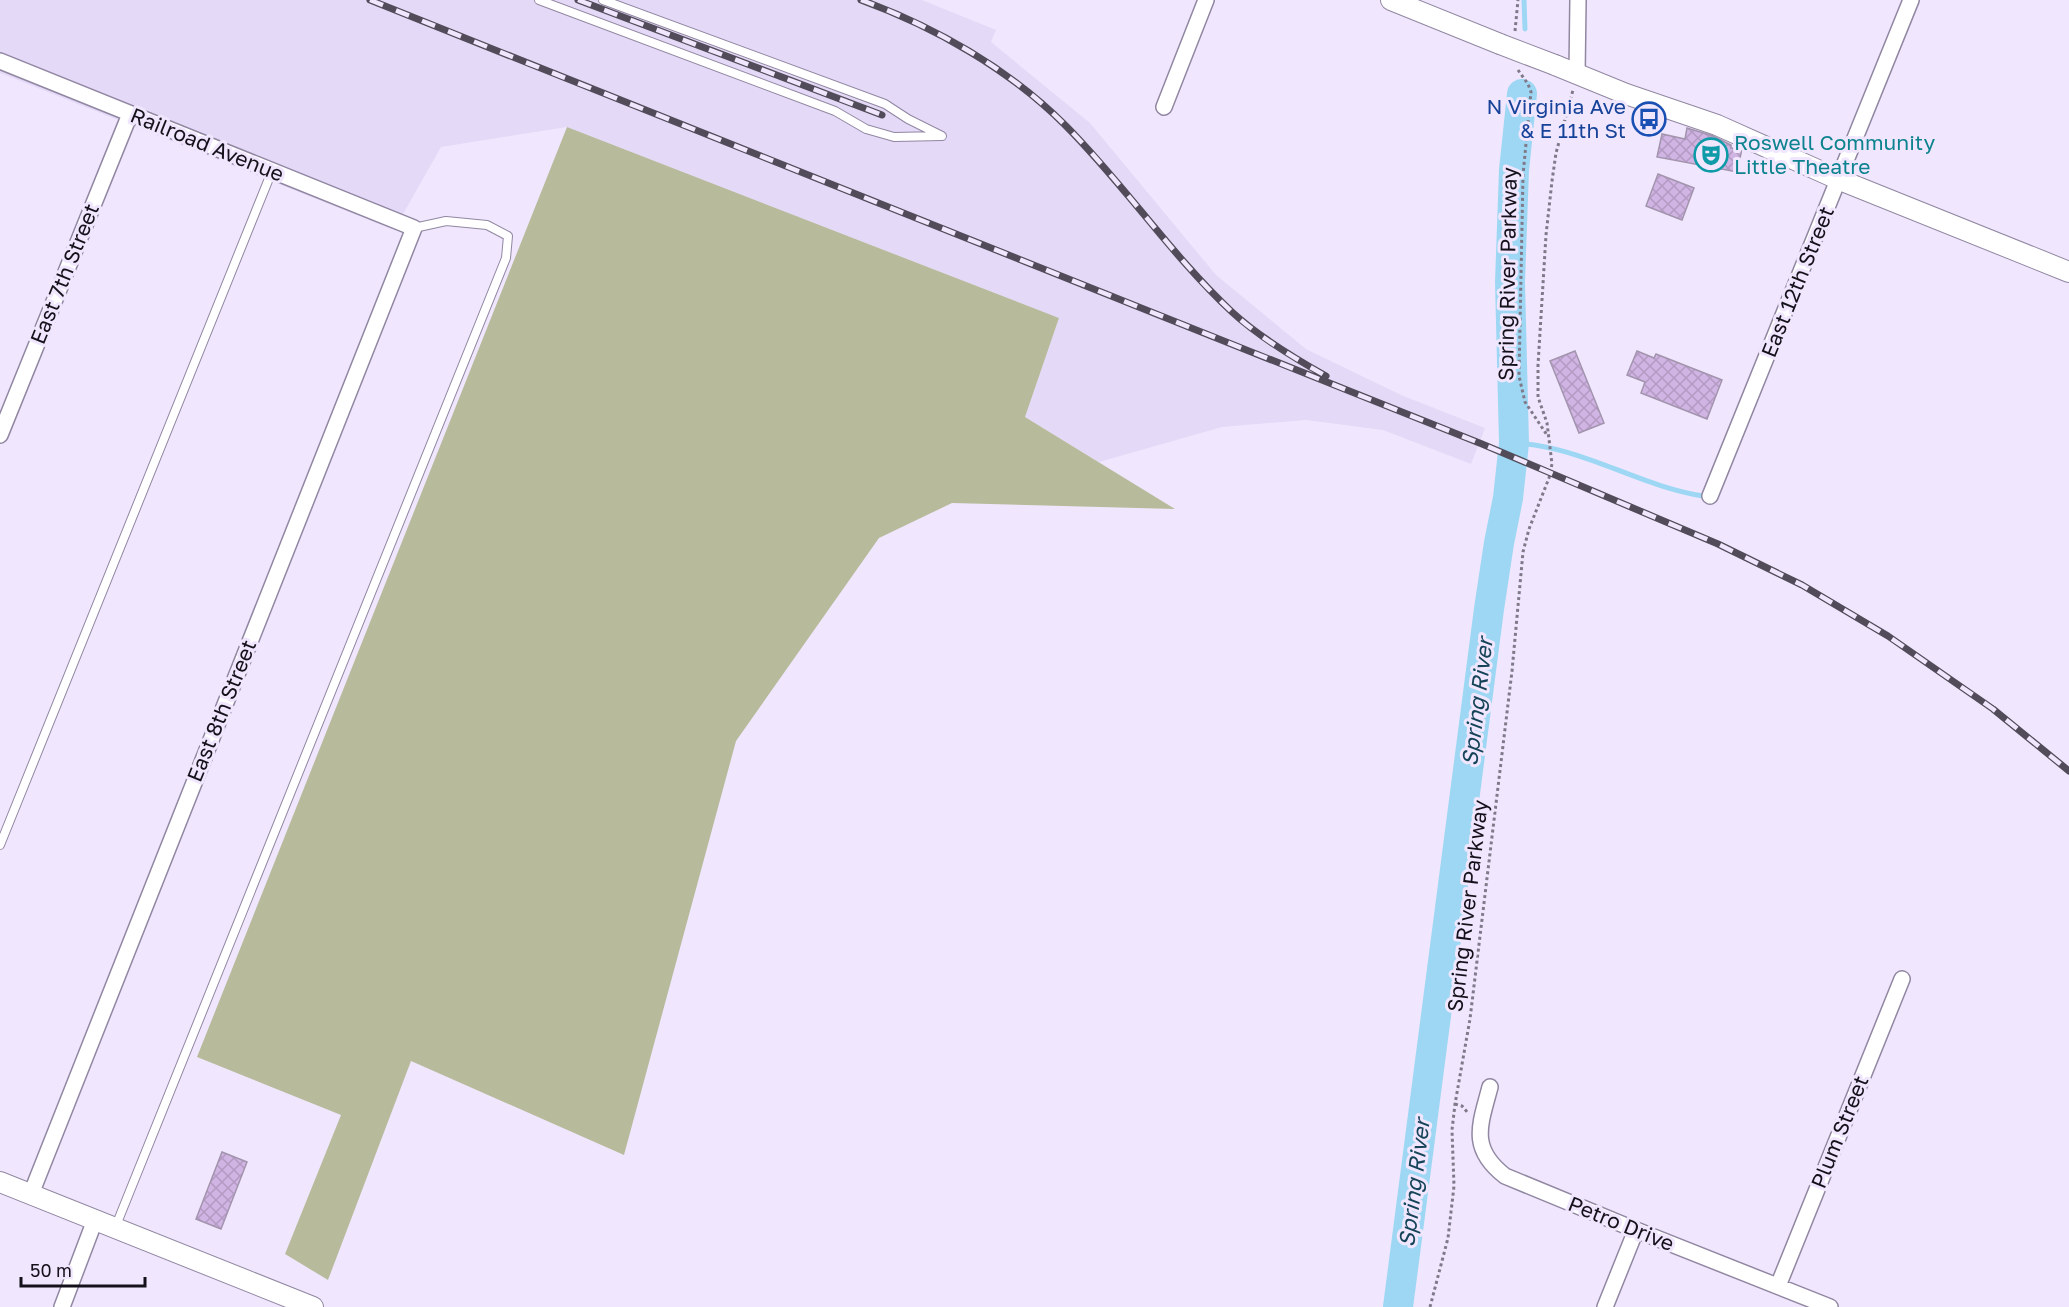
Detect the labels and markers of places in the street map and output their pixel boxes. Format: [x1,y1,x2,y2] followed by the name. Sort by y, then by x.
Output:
[1487,93,1626,143] place label: N Virginia Ave & E 11th St
[1631,101,1667,137] bus stop icon: N Virginia Ave & E 11th St
[1734,129,1936,179] place label: Roswell Community Little Theatre
[1693,137,1729,173] theatre icon: Roswell Community Little Theatre

